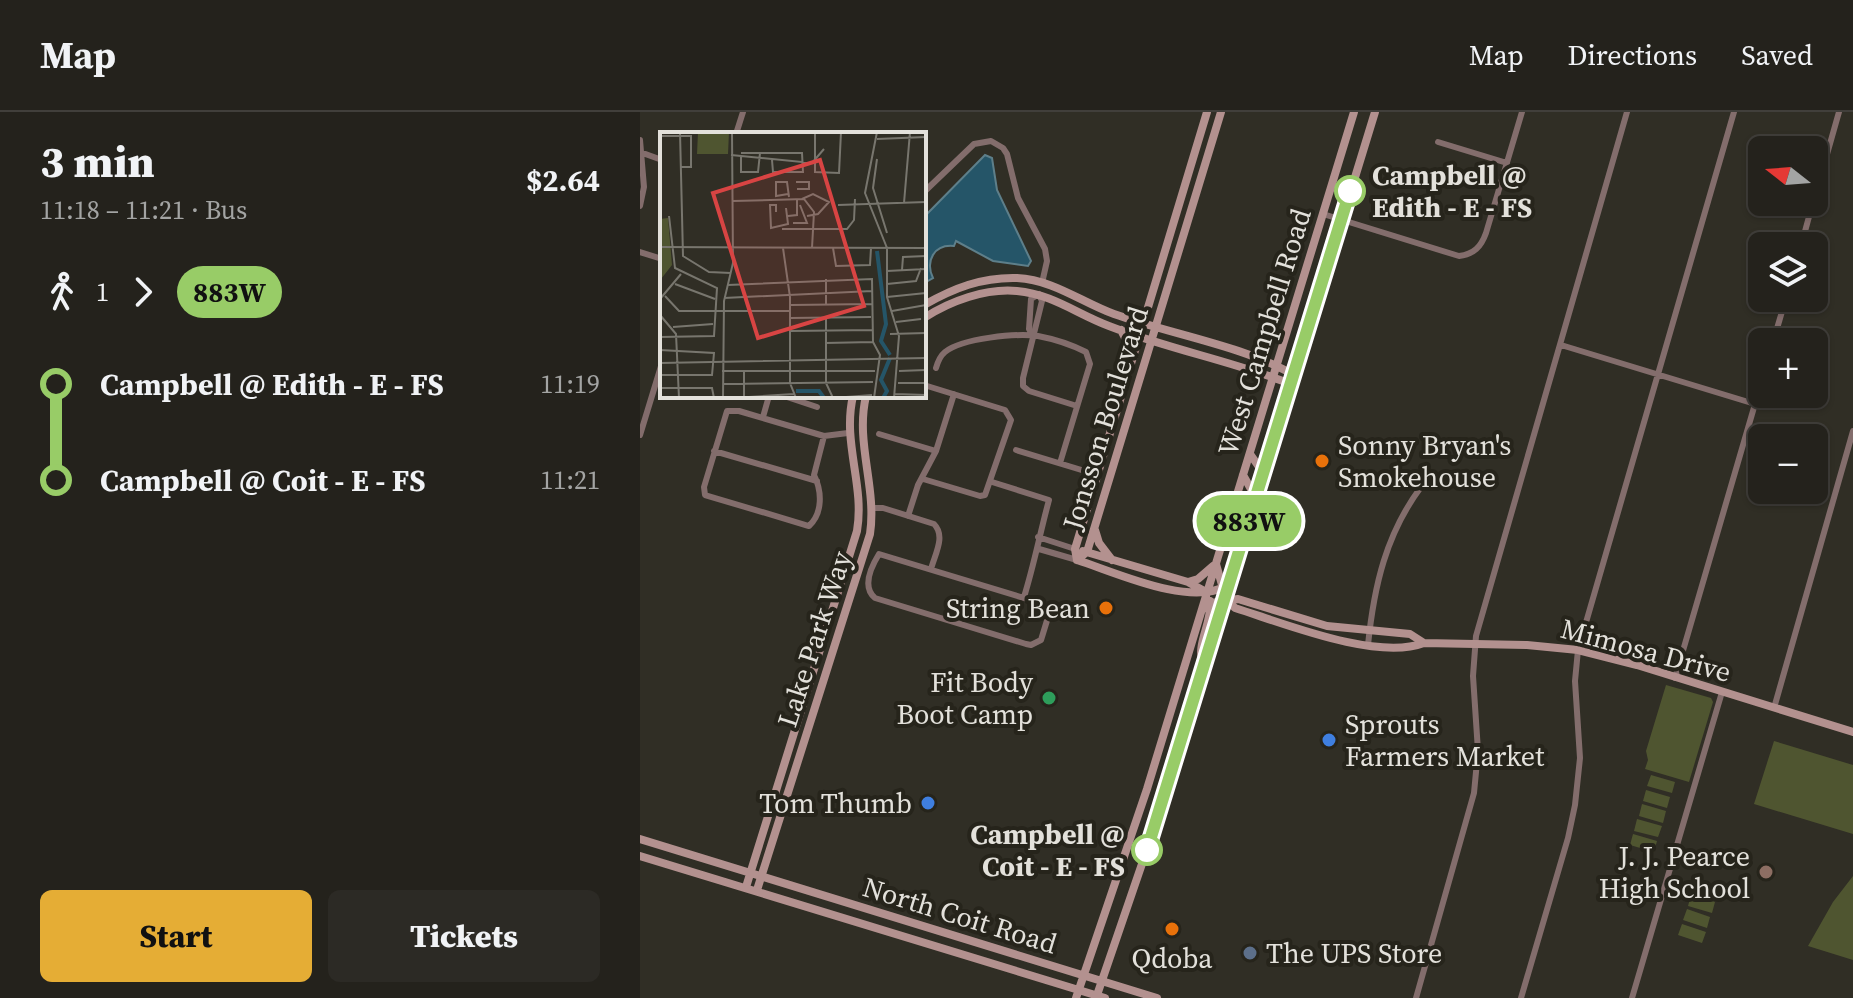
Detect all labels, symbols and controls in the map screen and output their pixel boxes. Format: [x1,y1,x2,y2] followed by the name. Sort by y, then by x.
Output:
[40,29,116,81] text: Map
[1469,36,1524,74] text: Map
[1568,36,1697,74] text: Directions
[1741,36,1813,74] text: Saved
[40,131,155,192] text: 3 min
[660,132,926,398] inset map
[1748,136,1828,216] north arrow
[1748,136,1828,504] map controls
[1372,156,1532,226] place label: Campbell @ Edith - E - FS
[526,160,600,201] text: $2.64
[1335,176,1365,206] marker: Campbell @ Edith - E - FS
[40,192,247,228] text: 11:18 – 11:21 · Bus
[1208,204,1320,460] street label: West Campbell Road
[1748,232,1828,312] button: layers
[40,270,84,314] icon: walk
[121,270,165,314] icon: forward
[193,273,266,311] text: 883W
[96,274,109,310] text: 1
[1053,301,1157,535] street label: Jonsson Boulevard
[1748,328,1828,408] button: +
[100,364,444,405] text: Campbell @ Edith - E - FS
[540,366,600,402] text: 11:19
[1748,424,1828,504] button: −
[1338,426,1511,496] place label: Sonny Bryan's Smokehouse
[1313,452,1331,470] marker: Sonny Bryan's Smokehouse
[100,460,425,501] text: Campbell @ Coit - E - FS
[540,462,600,498] text: 11:21
[1193,495,1305,547] line badge: 883W
[1213,502,1286,540] text: 883W
[768,546,861,732] street label: Lake Park Way
[946,589,1090,627] place label: String Bean
[1097,599,1115,617] marker: String Bean
[1557,609,1735,691] street label: Mimosa Drive
[896,663,1034,733] place label: Fit Body Boot Camp
[1040,689,1058,707] marker: Fit Body Boot Camp
[1345,705,1545,775] place label: Sprouts Farmers Market
[1320,731,1338,749] marker: Sprouts Farmers Market
[759,784,912,822] place label: Tom Thumb
[919,794,937,812] marker: Tom Thumb
[970,815,1125,885] place label: Campbell @ Coit - E - FS
[1132,835,1162,865] marker: Campbell @ Coit - E - FS
[1599,837,1750,907] place label: J. J. Pearce High School
[1757,863,1775,881] marker: J. J. Pearce High School
[858,867,1062,963] street label: North Coit Road
[40,890,312,982] button: Start
[328,890,600,982] button: Tickets
[1163,920,1181,938] marker: Qdoba
[1266,934,1442,972] place label: The UPS Store
[1131,939,1213,977] place label: Qdoba
[1241,944,1259,962] marker: The UPS Store

